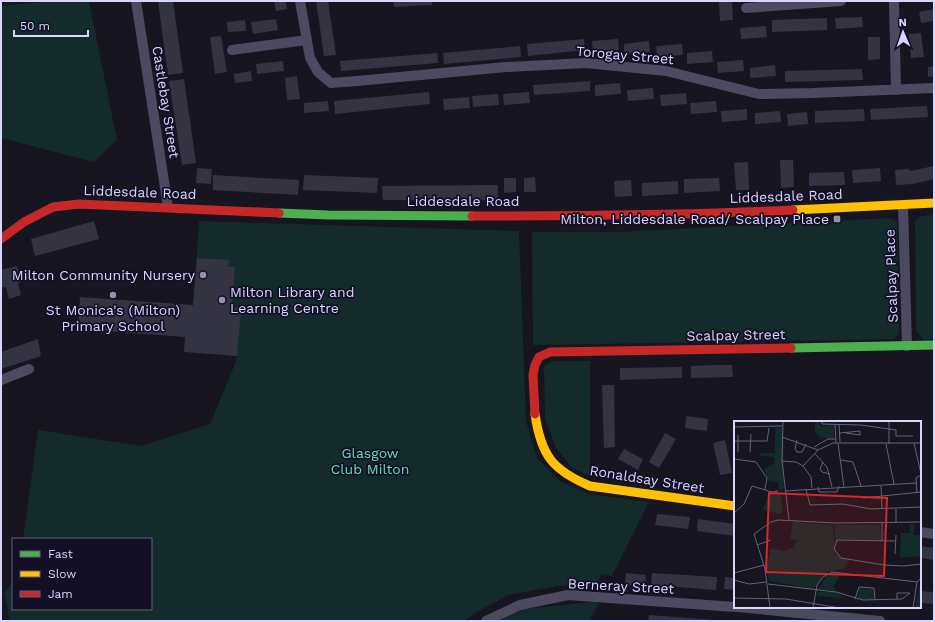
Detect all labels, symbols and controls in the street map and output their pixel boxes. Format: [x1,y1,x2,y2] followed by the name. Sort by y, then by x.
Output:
[14,12,88,38] scale bar
[883,12,923,52] north arrow
[898,16,907,29] text: N
[20,19,50,33] text: 50 m
[576,43,675,67] street label: Torogay Street
[149,45,183,159] street label: Castlebay Street
[83,182,197,202] street label: Liddesdale Road
[729,186,843,206] street label: Liddesdale Road
[406,193,520,209] street label: Liddesdale Road
[560,211,829,227] place label: Milton, Liddesdale Road/ Scalpay Place
[832,214,842,224] marker: Milton, Liddesdale Road/ Scalpay Place
[881,229,901,323] street label: Scalpay Place
[12,267,196,283] place label: Milton Community Nursery
[198,270,208,280] marker: Milton Community Nursery
[230,284,354,316] place label: Milton Library and Learning Centre
[108,290,118,300] marker: St Monica's (Milton) Primary School
[217,295,227,305] marker: Milton Library and Learning Centre
[46,302,180,334] place label: St Monica's (Milton) Primary School
[686,326,786,344] street label: Scalpay Street
[734,421,921,608] inset map
[331,445,409,477] park label: Glasgow Club Milton
[589,462,706,496] street label: Ronaldsay Street
[12,538,152,610] legend
[48,547,73,561] text: Fast
[48,567,76,581] text: Slow
[567,575,675,597] street label: Berneray Street
[48,587,73,601] text: Jam

